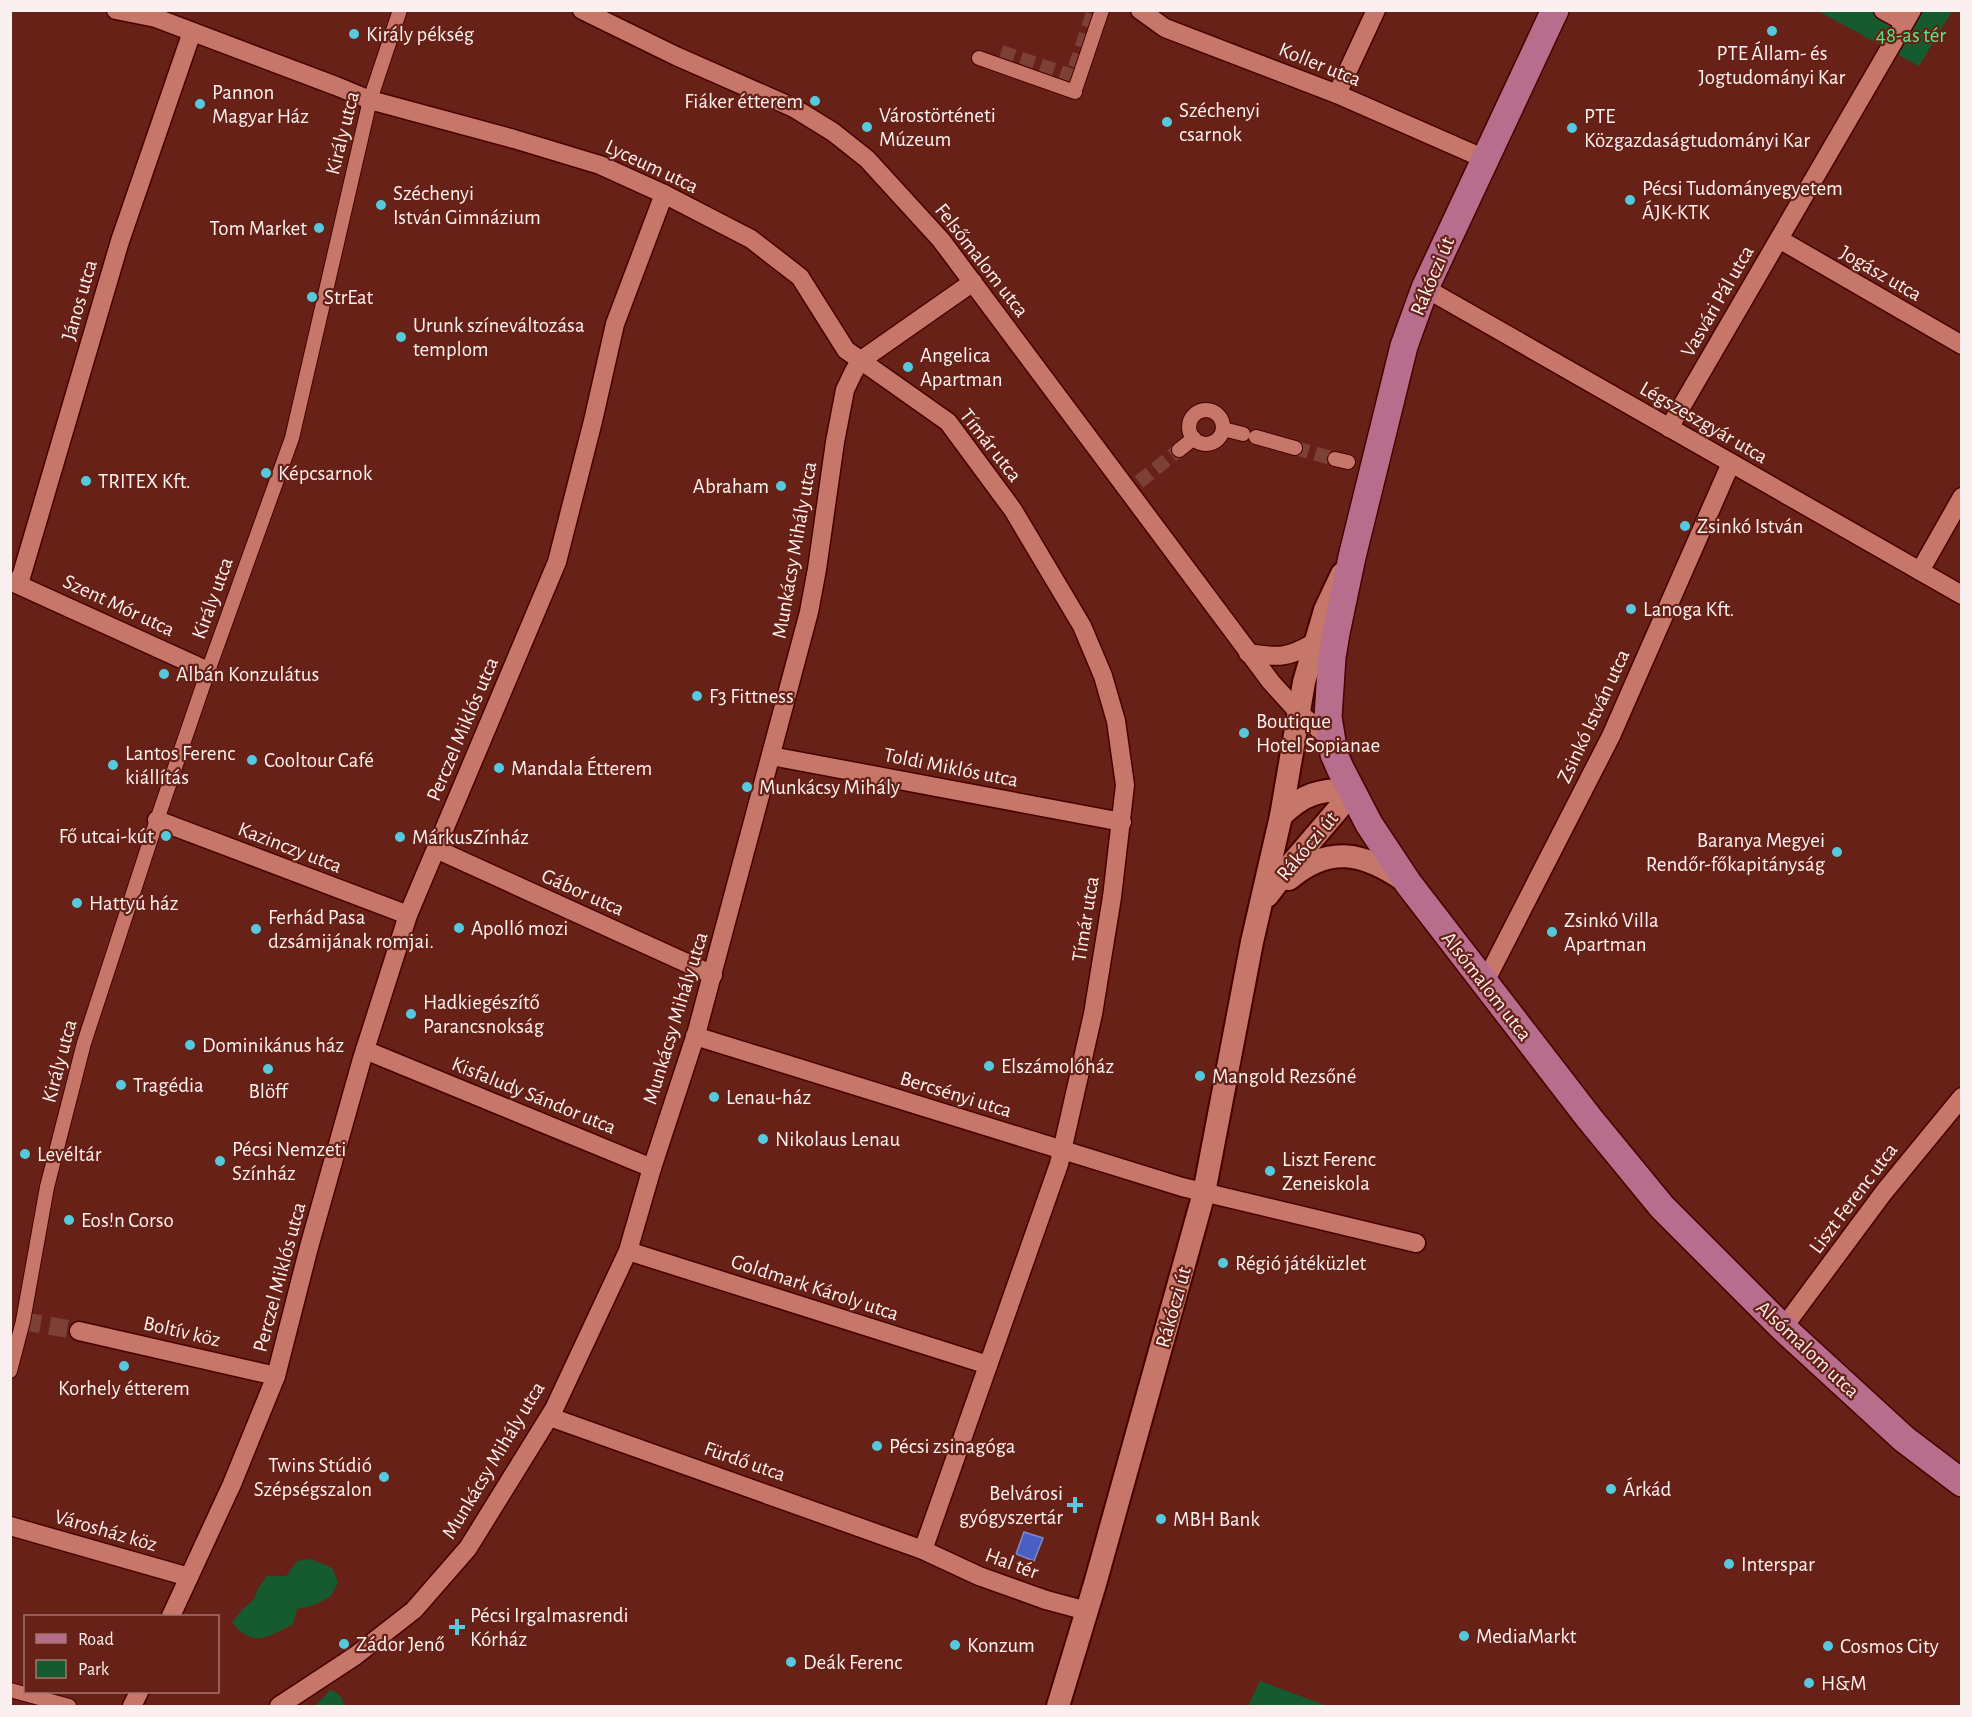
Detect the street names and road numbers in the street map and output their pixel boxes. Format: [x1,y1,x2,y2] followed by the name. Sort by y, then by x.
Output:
[1276,39,1364,90] street label: Koller utca
[322,89,363,177] street label: Király utca
[602,136,702,197] street label: Lyceum utca
[931,200,1032,321] street label: Felsőmalom utca
[1407,234,1458,319] street label: Rákóczi út
[1677,242,1758,361] street label: Vasvári Pál utca
[1836,242,1926,305] street label: Jogász utca
[58,257,101,343] street label: János utca
[1636,377,1771,468] street label: Légszeszgyár utca
[956,405,1026,486] street label: Tímár utca
[769,460,820,640] street label: Munkácsy Mihály utca
[188,554,237,642] street label: Király utca
[60,571,178,640] street label: Szent Mór utca
[1553,646,1634,786] street label: Zsinkó István utca
[423,654,502,804] street label: Perczel Miklós utca
[882,744,1020,791] street label: Toldi Miklós utca
[1273,807,1342,885] street label: Rákóczi út
[235,818,345,877] street label: Kazinczy utca
[538,865,627,920] street label: Gábor utca
[1068,874,1103,963] street label: Tímár utca
[1438,928,1536,1045] street label: Alsómalom utca
[639,929,712,1107] street label: Munkácsy Mihály utca
[38,1017,81,1105] street label: Király utca
[449,1053,619,1138] street label: Kisfaludy Sándor utca
[897,1068,1015,1122] street label: Bercsényi utca
[1805,1139,1902,1257] street label: Liszt Ferenc utca
[249,1200,310,1354] street label: Perczel Miklós utca
[728,1250,902,1325] street label: Goldmark Károly utca
[1152,1264,1195,1350] street label: Rákóczi út
[1752,1297,1863,1402] street label: Alsómalom utca
[141,1312,223,1351] street label: Boltív köz
[438,1378,549,1542] street label: Munkácsy Mihály utca
[701,1438,789,1485] street label: Fürdő utca
[52,1506,160,1555] street label: Városház köz
[982,1544,1042,1583] street label: Hal tér

